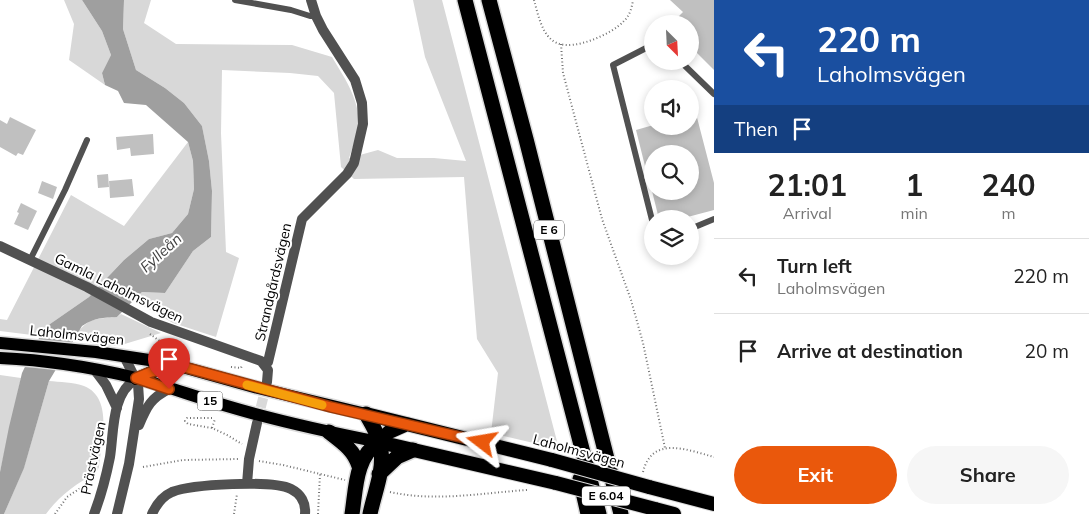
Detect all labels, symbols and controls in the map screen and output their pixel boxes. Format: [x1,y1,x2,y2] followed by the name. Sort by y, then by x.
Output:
[644,15,699,70] north arrow
[644,15,699,265] map controls
[817,17,921,61] text: 220 m
[734,20,799,85] icon: left
[817,60,966,88] text: Laholmsvägen
[644,80,699,135] button: sound
[788,115,816,143] icon: arrive
[734,117,778,141] text: Then
[644,145,699,200] button: search
[768,166,847,204] text: 21:01
[905,166,923,204] text: 1
[981,166,1035,204] text: 240
[783,203,832,223] text: Arrival
[901,203,928,223] text: min
[1001,203,1015,223] text: m
[644,210,699,265] button: layers
[534,220,564,240] road number: E 6
[251,221,295,343] street label: Strandgårdsvägen
[136,229,186,276] water label: Fylleån
[52,249,186,327] street label: Gamla Laholmsvägen
[777,254,852,278] text: Turn left
[734,262,762,290] icon: left
[1013,264,1069,288] text: 220 m
[777,278,885,298] text: Laholmsvägen
[29,321,125,349] street label: Laholmsvägen
[734,337,762,365] icon: arrive
[148,338,190,389] pin
[777,339,963,363] text: Arrive at destination
[1025,339,1069,363] text: 20 m
[155,345,183,373] icon: arrive
[198,392,222,411] road number: 15
[455,415,507,467] position arrow
[76,420,110,496] street label: Prästvägen
[531,430,627,472] street label: Laholmsvägen
[734,446,897,504] button: Exit
[907,446,1069,504] button: Share
[582,486,630,506] road number: E 6.04

